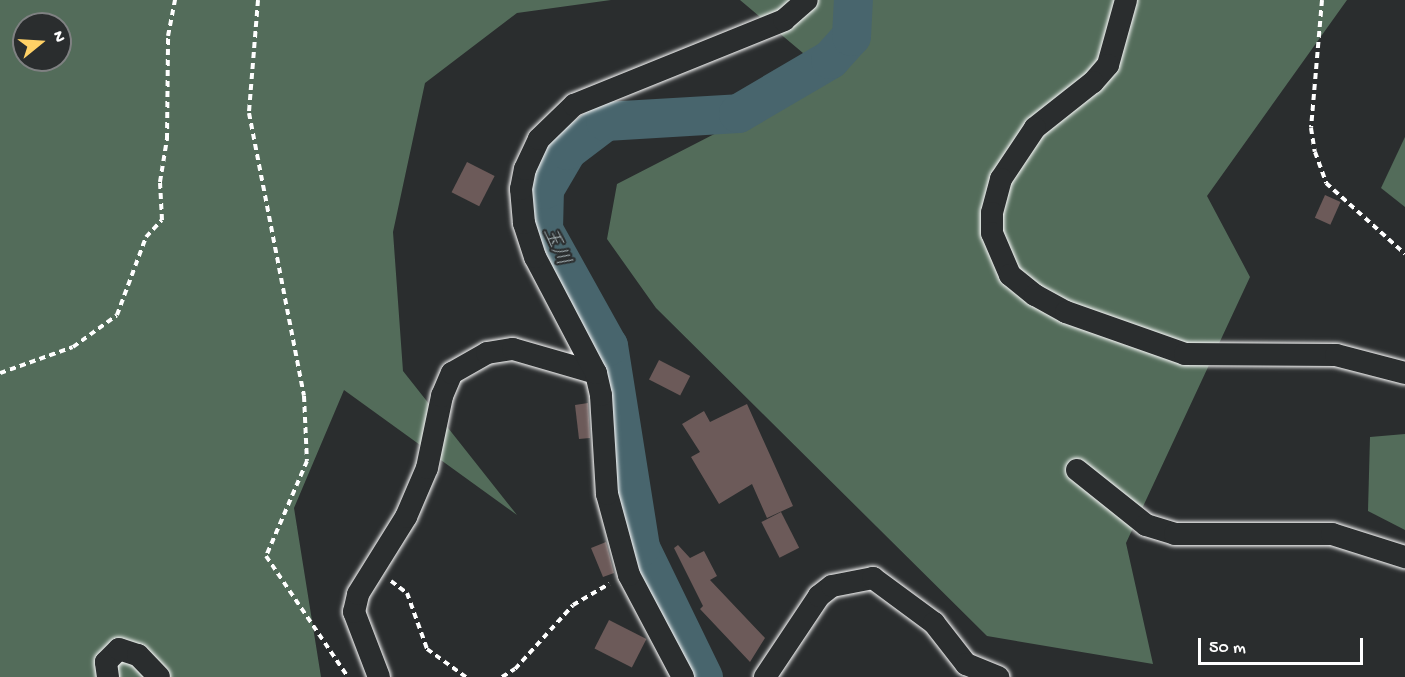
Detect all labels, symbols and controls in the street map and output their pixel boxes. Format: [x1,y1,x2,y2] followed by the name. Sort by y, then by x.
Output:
[12,12,72,72] north arrow
[47,29,68,45] text: N
[536,224,574,270] water label: 玉川
[1201,626,1366,664] scale bar
[1209,638,1246,659] text: 50 m

